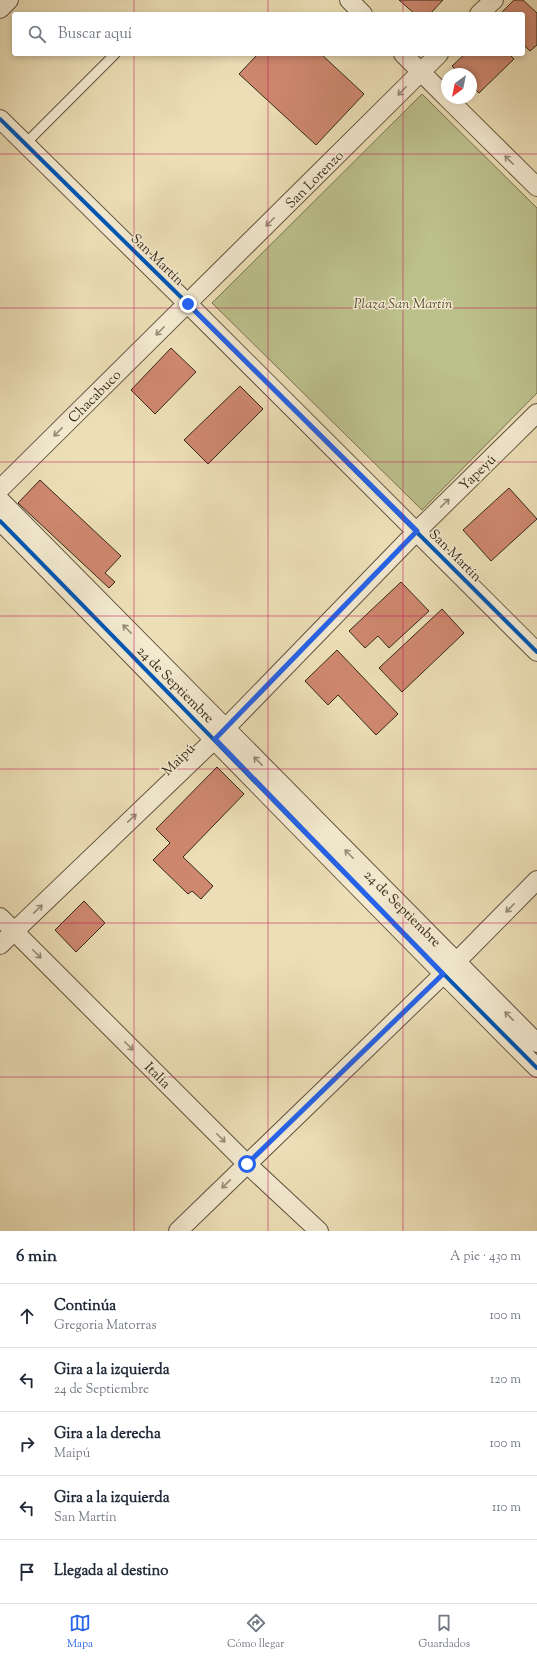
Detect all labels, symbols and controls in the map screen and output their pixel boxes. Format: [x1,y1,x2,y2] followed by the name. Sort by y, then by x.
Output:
[12,12,525,56] search box
[26,23,48,45] icon: search
[58,24,132,45] text: Buscar aquí
[441,68,477,104] north arrow
[397,86,407,96] one-way arrow
[282,147,349,214] street label: San Lorenzo
[504,155,514,165] one-way arrow
[265,218,275,227] one-way arrow
[125,230,188,291] street label: San Martín
[179,295,197,313] route end
[354,295,453,315] park label: Plaza San Martín
[155,326,165,336] one-way arrow
[64,366,127,429] street label: Chacabuco
[53,427,63,437] one-way arrow
[455,451,501,496] street label: Yapeyú
[440,499,450,508] one-way arrow
[424,525,486,587] street label: San Martín
[122,624,132,634] one-way arrow
[131,642,218,729] street label: 24 de Septiembre
[158,740,200,781] street label: Maipú
[253,756,263,766] one-way arrow
[127,814,137,823] one-way arrow
[344,849,354,859] one-way arrow
[358,866,445,953] street label: 24 de Septiembre
[505,903,514,913] one-way arrow
[33,904,43,913] one-way arrow
[33,949,42,959] one-way arrow
[504,1011,514,1021] one-way arrow
[124,1041,134,1051] one-way arrow
[139,1059,175,1095] street label: Italia
[216,1133,226,1143] one-way arrow
[238,1155,256,1173] route start
[221,1179,231,1189] one-way arrow
[16,1245,57,1269] text: 6 min
[450,1248,521,1266] text: A pie · 430 m
[54,1296,116,1317] text: Continúa
[16,1305,38,1327] icon: ahead
[489,1307,521,1325] text: 100 m
[54,1317,157,1335] text: Gregoria Matorras
[54,1360,170,1381] text: Gira a la izquierda
[16,1369,38,1391] icon: left
[490,1371,521,1389] text: 120 m
[54,1381,149,1399] text: 24 de Septiembre
[54,1424,161,1445] text: Gira a la derecha
[16,1433,38,1455] icon: right
[489,1435,521,1453] text: 100 m
[54,1445,90,1463] text: Maipú
[54,1488,170,1509] text: Gira a la izquierda
[16,1497,38,1519] icon: left
[492,1499,521,1517] text: 110 m
[54,1509,117,1527] text: San Martín
[16,1561,38,1583] icon: arrive
[54,1561,169,1582] text: Llegada al destino
[67,1612,93,1652] tab: Mapa
[227,1612,284,1652] tab: Cómo llegar
[418,1612,470,1652] tab: Guardados

